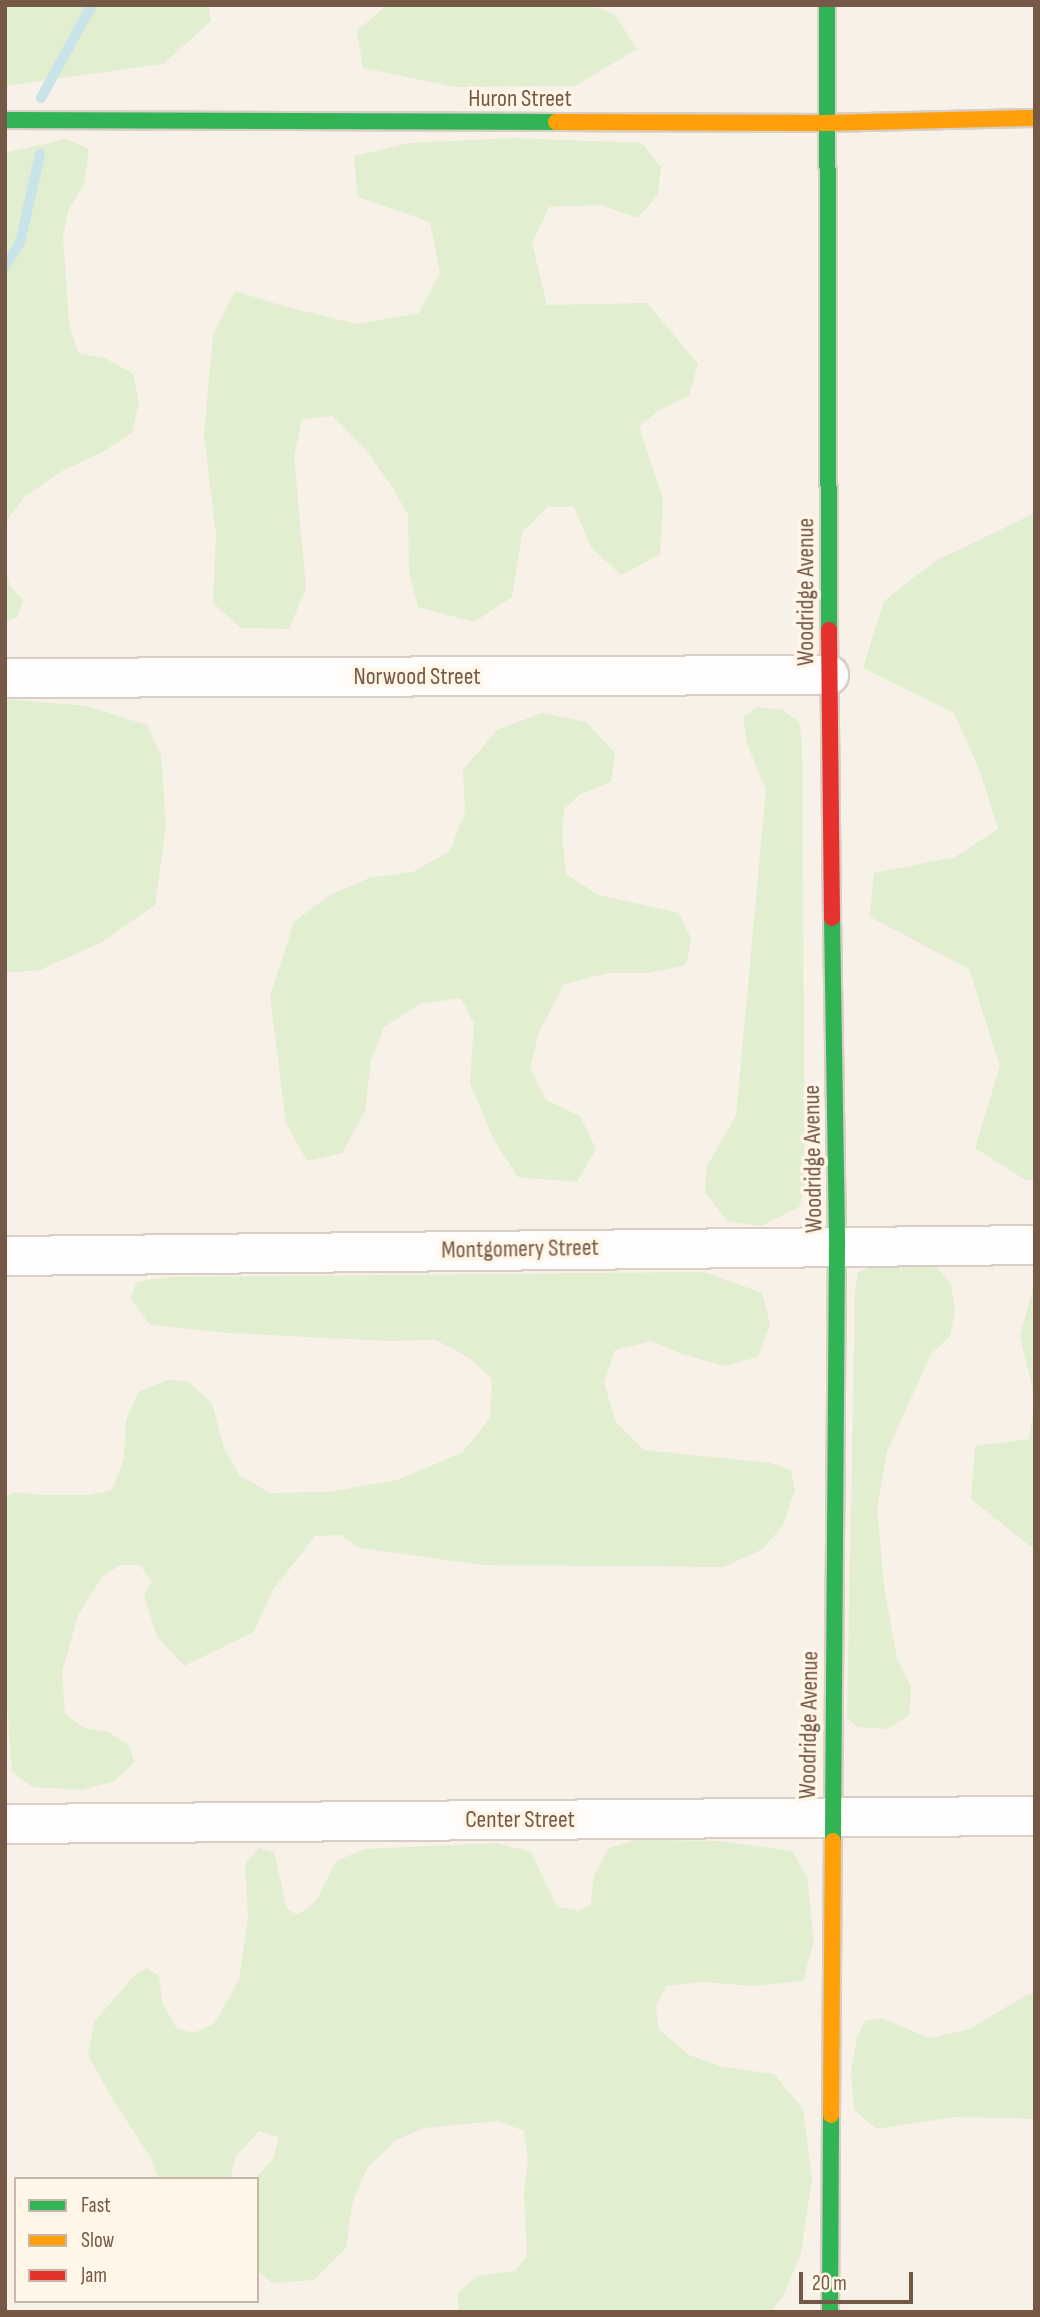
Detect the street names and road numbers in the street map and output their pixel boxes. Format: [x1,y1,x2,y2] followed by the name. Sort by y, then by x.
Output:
[468,85,572,113] street label: Huron Street
[792,518,820,666] street label: Woodridge Avenue
[353,663,481,691] street label: Norwood Street
[797,1085,829,1233] street label: Woodridge Avenue
[441,1233,599,1265] street label: Montgomery Street
[793,1651,825,1799] street label: Woodridge Avenue
[465,1806,575,1834] street label: Center Street

